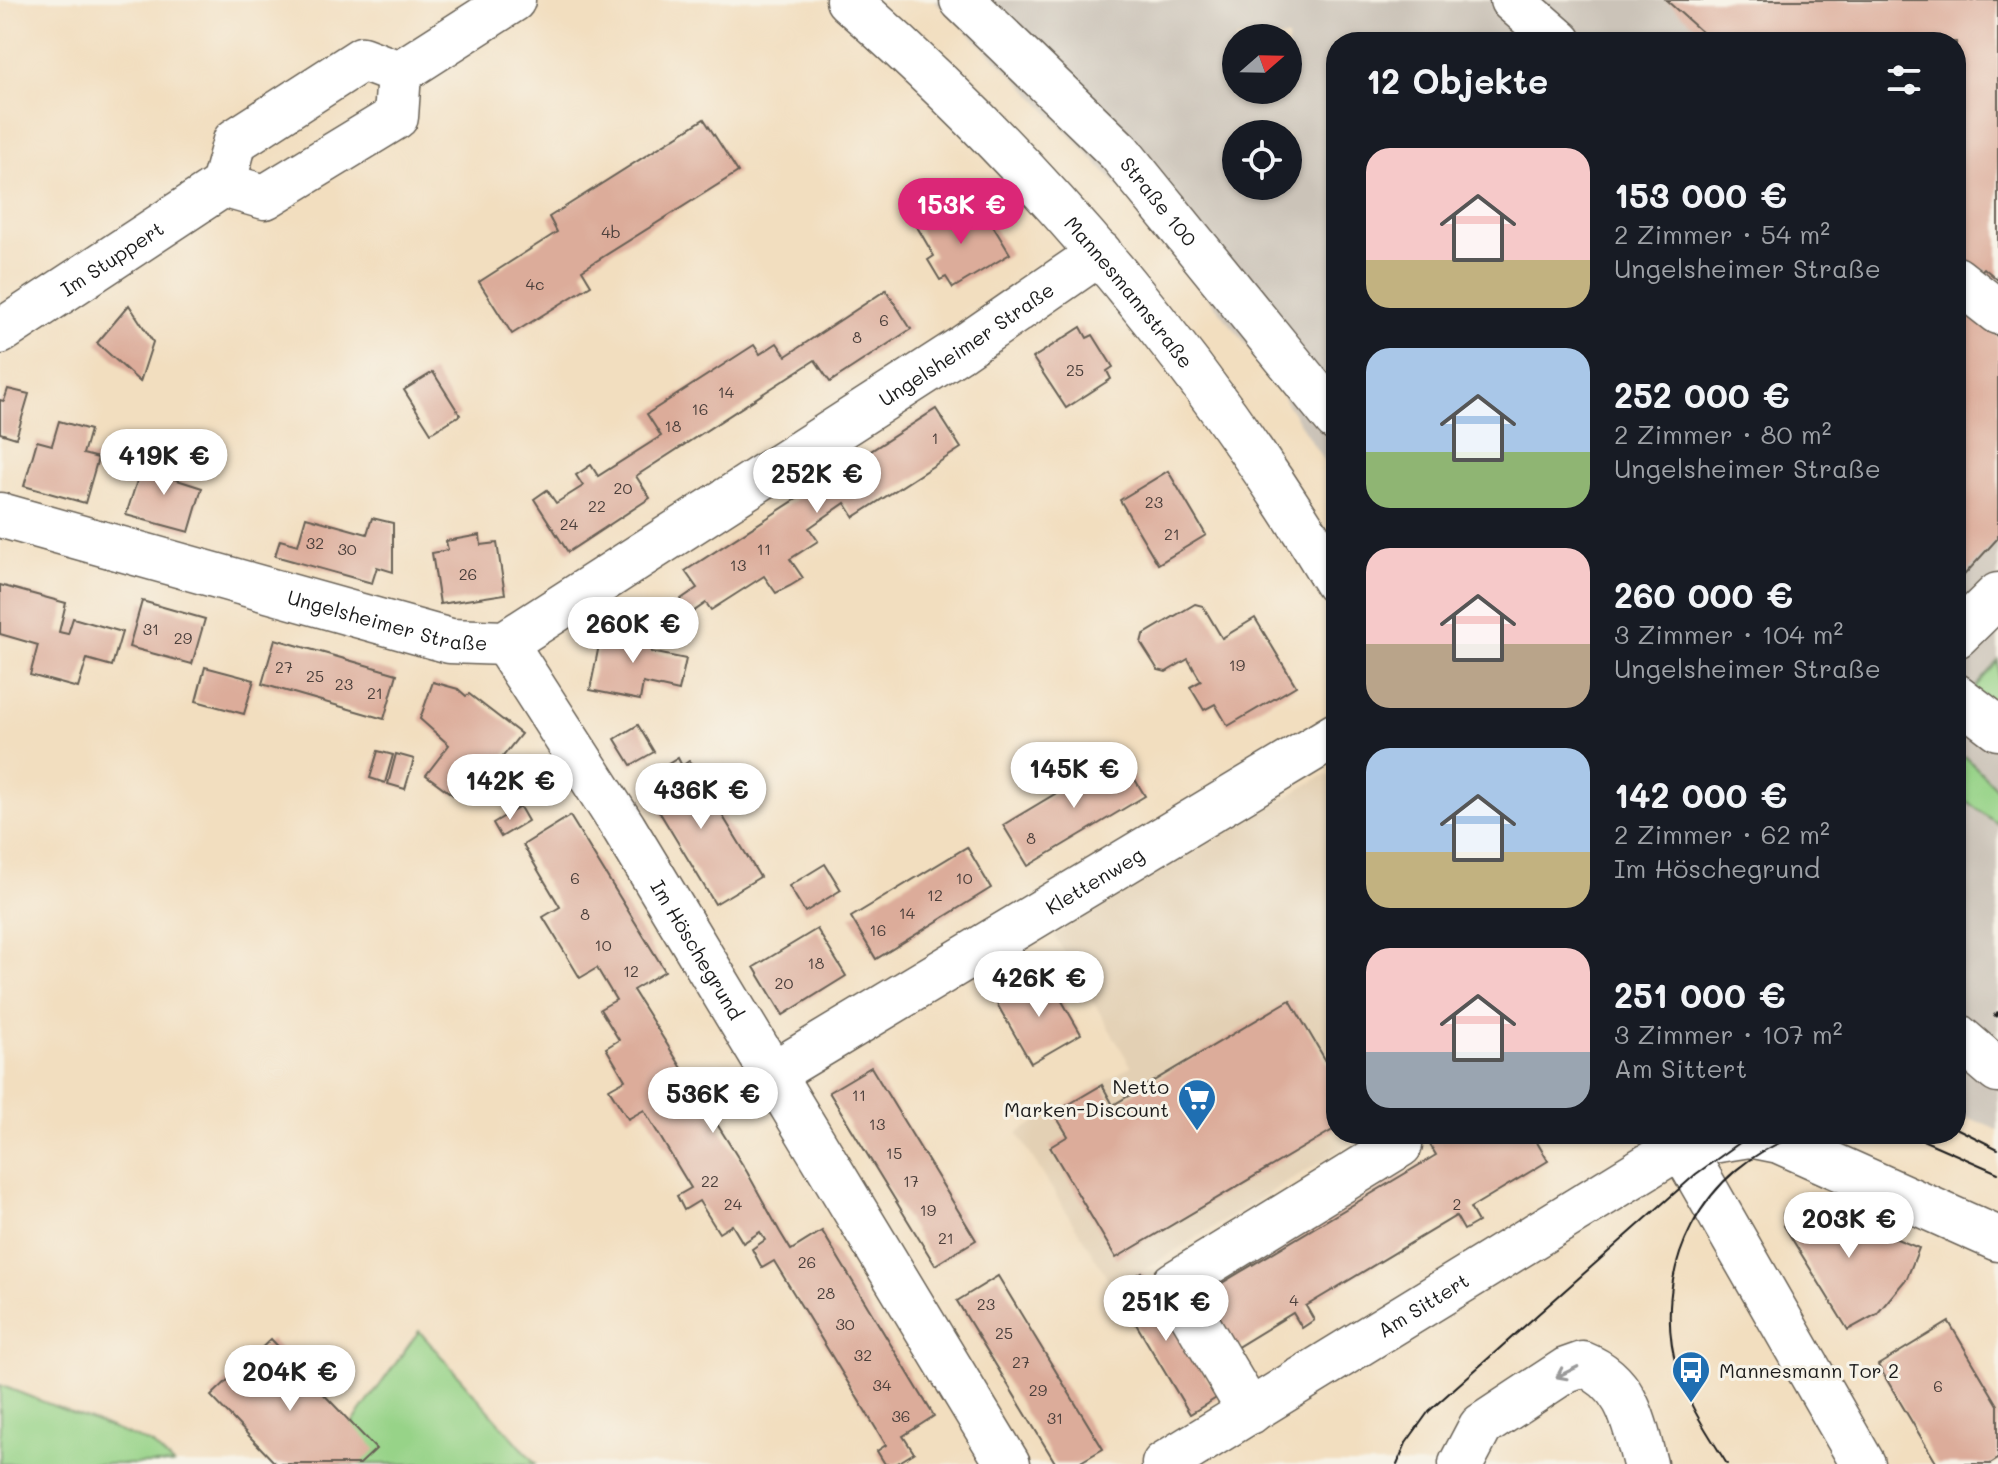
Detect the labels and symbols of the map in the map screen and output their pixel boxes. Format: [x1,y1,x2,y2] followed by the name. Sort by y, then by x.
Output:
[1222,24,1302,104] north arrow
[1115,151,1203,251] street label: Straße 100
[896,178,1026,246] pin: 153K €
[1059,210,1199,373] street label: Mannesmannstraße
[55,215,168,302] street label: Im Stuppert
[601,221,621,242] house number: 4b
[526,273,544,294] house number: 4c
[874,276,1059,412] street label: Ungelsheimer Straße
[879,309,889,330] house number: 6
[852,326,862,347] house number: 8
[1066,359,1084,380] house number: 25
[718,381,735,402] house number: 14
[692,398,708,419] house number: 16
[665,415,682,436] house number: 18
[931,427,939,448] house number: 1
[99,429,229,497] pin: 419K €
[752,447,882,515] pin: 252K €
[614,477,633,498] house number: 20
[1145,491,1163,512] house number: 23
[588,495,606,516] house number: 22
[560,513,579,534] house number: 24
[1164,523,1180,544] house number: 21
[306,532,324,553] house number: 32
[337,538,357,559] house number: 30
[757,538,771,559] house number: 11
[730,554,746,575] house number: 13
[459,563,477,584] house number: 26
[285,583,488,655] street label: Ungelsheimer Straße
[568,597,698,665] pin: 260K €
[143,618,159,639] house number: 31
[174,627,192,648] house number: 29
[1229,654,1245,675] house number: 19
[275,656,293,677] house number: 27
[306,665,324,686] house number: 25
[335,673,353,694] house number: 23
[367,682,383,703] house number: 21
[1009,742,1139,810] pin: 145K €
[445,754,575,822] pin: 142K €
[636,763,766,831] pin: 436K €
[1026,827,1036,848] house number: 8
[1040,841,1148,920] street label: Klettenweg
[570,867,580,888] house number: 6
[955,867,973,888] house number: 10
[645,875,750,1024] street label: Im Höschegrund
[927,884,943,905] house number: 12
[899,902,916,923] house number: 14
[580,903,590,924] house number: 8
[870,919,886,940] house number: 16
[594,934,612,955] house number: 10
[974,951,1104,1019] pin: 426K €
[808,952,825,973] house number: 18
[623,960,639,981] house number: 12
[775,972,794,993] house number: 20
[648,1067,778,1135] pin: 536K €
[1004,1073,1169,1122] place label: Netto Marken-Discount
[1176,1077,1218,1132] supermarket icon: Netto Marken-Discount
[852,1084,866,1105] house number: 11
[869,1113,885,1134] house number: 13
[886,1142,902,1163] house number: 15
[701,1170,719,1191] house number: 22
[903,1170,919,1191] house number: 17
[1784,1192,1914,1260] pin: 203K €
[724,1193,743,1214] house number: 24
[1453,1193,1461,1214] house number: 2
[920,1199,936,1220] house number: 19
[938,1227,954,1248] house number: 21
[798,1251,816,1272] house number: 26
[1372,1267,1473,1343] street label: Am Sittert
[1101,1275,1231,1343] pin: 251K €
[817,1282,836,1303] house number: 28
[1289,1289,1299,1310] house number: 4
[977,1293,995,1314] house number: 23
[835,1313,855,1334] house number: 30
[995,1322,1013,1343] house number: 25
[854,1344,872,1365] house number: 32
[225,1345,355,1413] pin: 204K €
[1670,1349,1712,1404] bus stop icon: Mannesmann Tor 2
[1012,1351,1030,1372] house number: 27
[1719,1357,1899,1383] place label: Mannesmann Tor 2
[1556,1365,1580,1380] one-way arrow
[873,1374,892,1395] house number: 34
[1933,1375,1943,1396] house number: 6
[1029,1379,1047,1400] house number: 29
[891,1405,911,1426] house number: 36
[1047,1407,1063,1428] house number: 31

